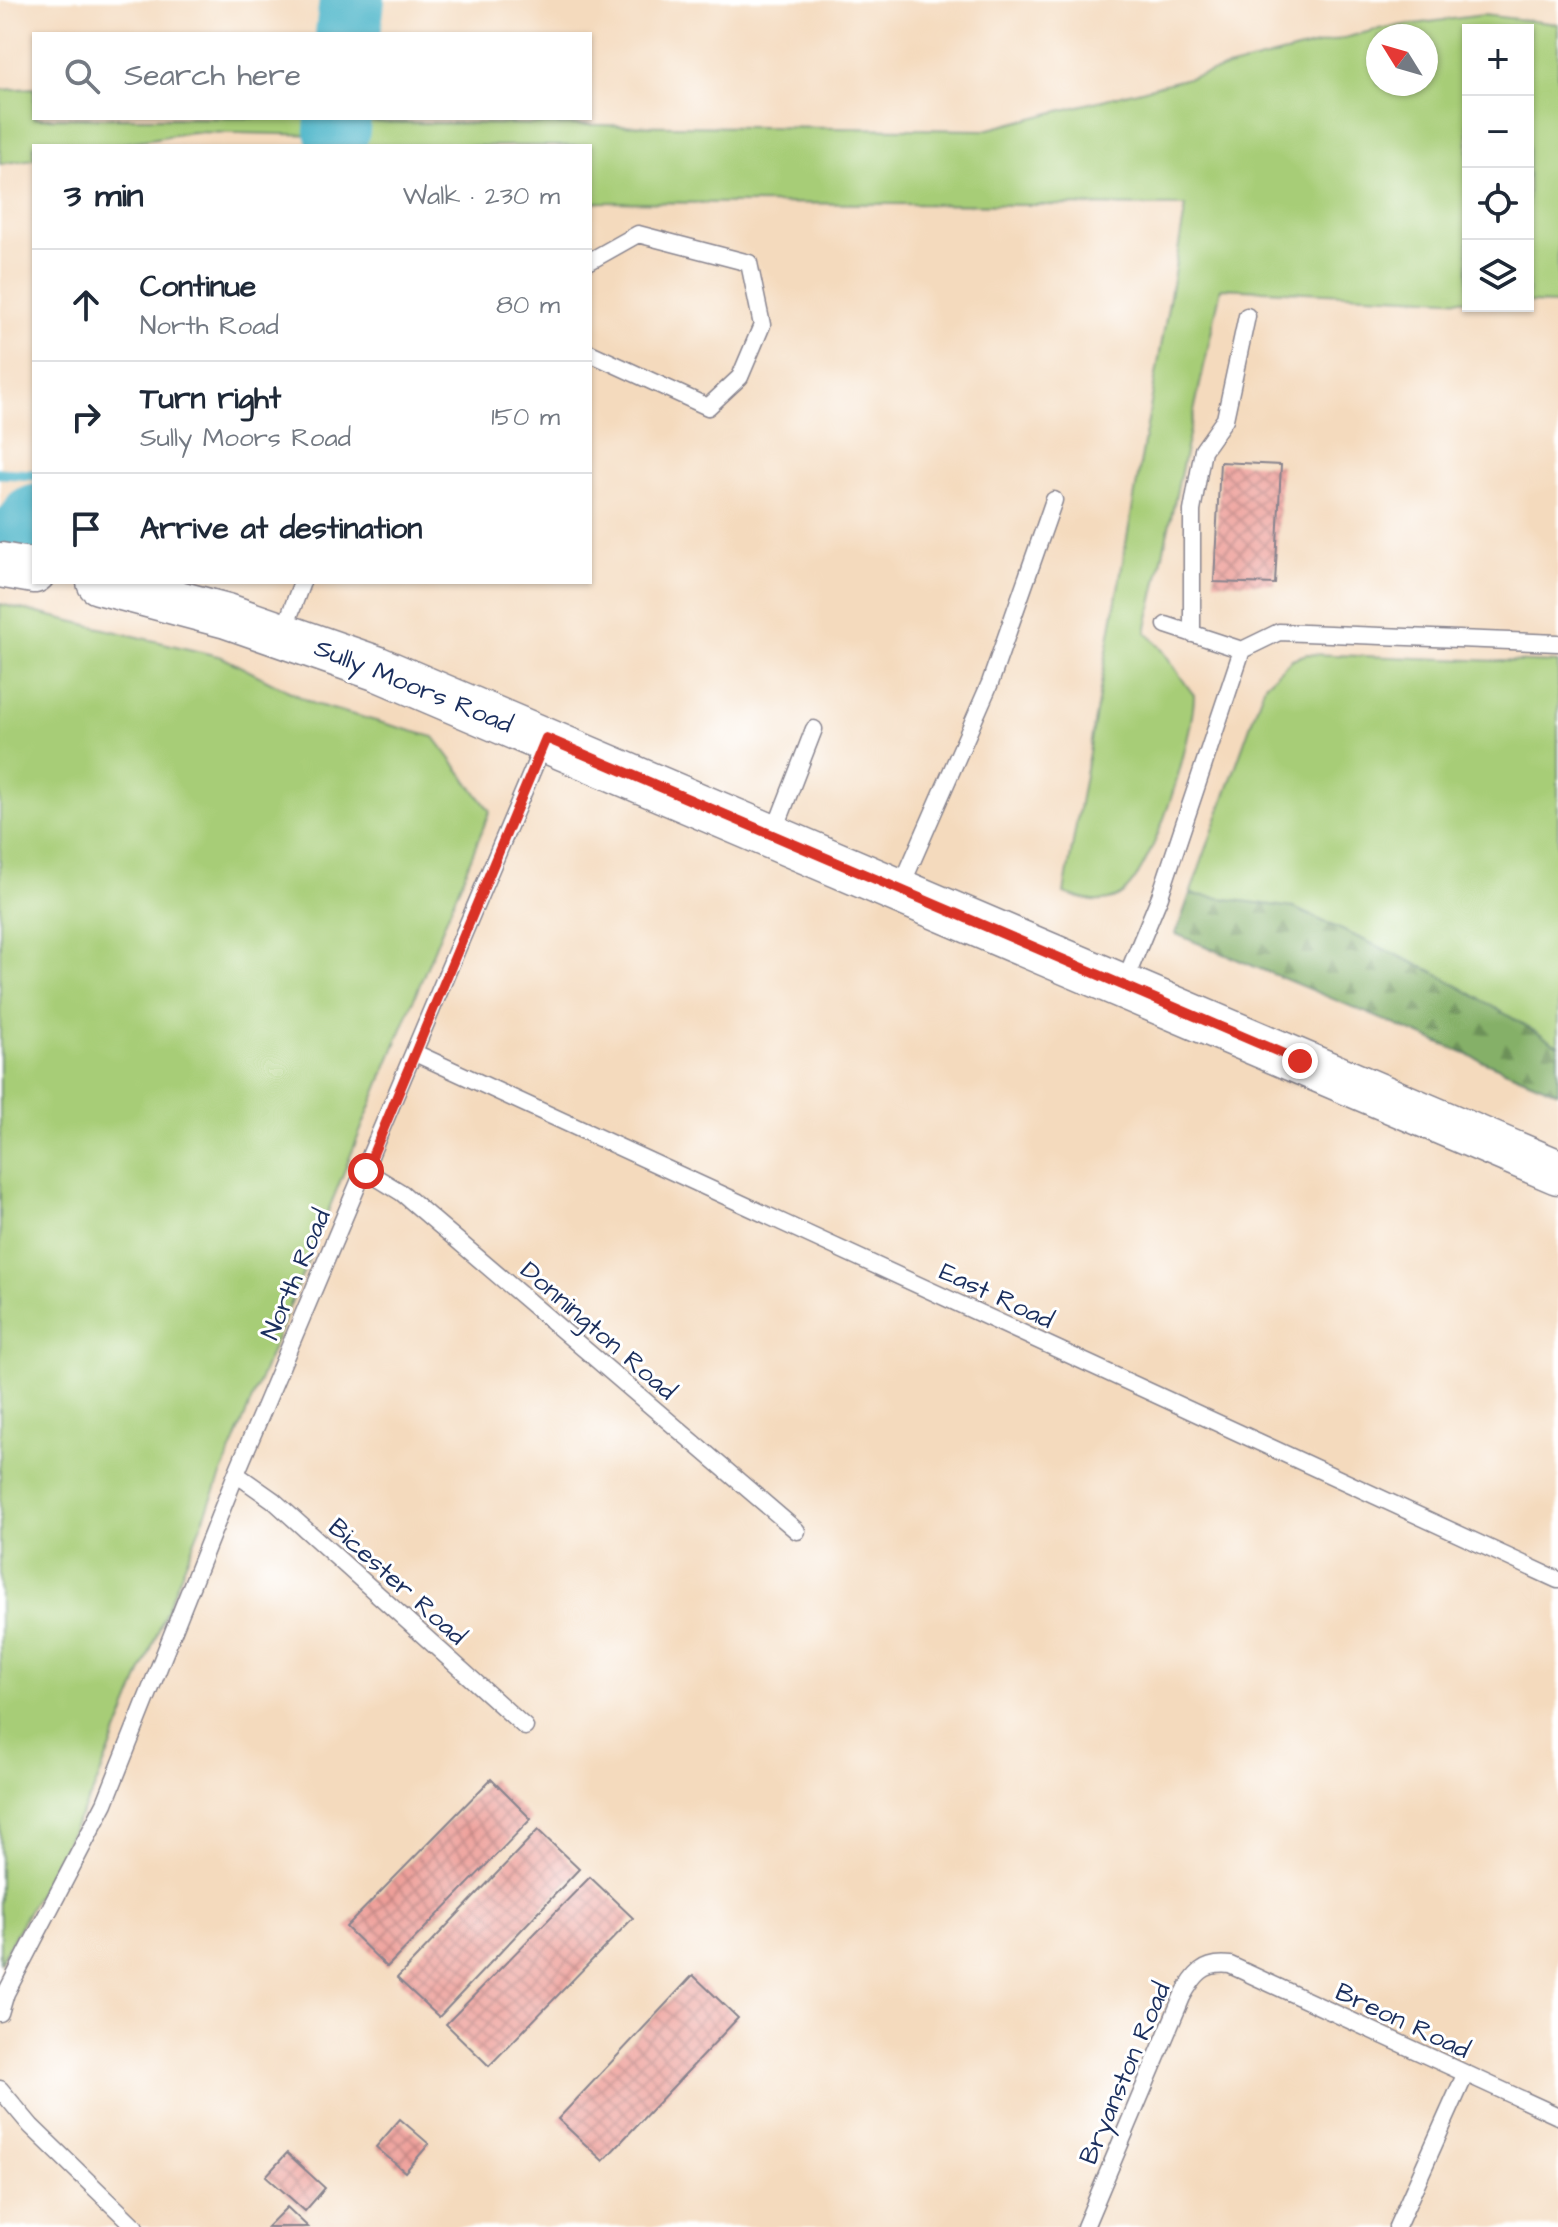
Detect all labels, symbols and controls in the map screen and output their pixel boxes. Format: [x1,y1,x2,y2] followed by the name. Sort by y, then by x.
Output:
[1366,24,1438,96] north arrow
[1462,24,1534,312] map controls
[1462,24,1534,96] button: +
[32,32,592,120] search box
[60,54,104,98] icon: search
[124,55,301,97] text: Search here
[1462,96,1534,168] button: −
[1462,168,1534,240] button: locate
[64,172,144,220] text: 3 min
[403,178,560,214] text: Walk · 230 m
[1462,240,1534,312] button: layers
[140,266,256,308] text: Continue
[64,283,108,327] icon: ahead
[496,287,560,323] text: 80 m
[140,308,279,344] text: North Road
[140,378,281,420] text: Turn right
[64,395,108,439] icon: right
[491,399,560,435] text: 150 m
[140,420,351,456] text: Sully Moors Road
[64,507,108,551] icon: arrive
[140,508,422,550] text: Arrive at destination
[308,630,518,744] street label: Sully Moors Road
[1282,1043,1318,1079] route end
[348,1153,384,1189] route start
[252,1203,340,1345] street label: North Road
[511,1253,684,1410] street label: Donnington Road
[934,1254,1060,1338] street label: East Road
[320,1510,474,1654] street label: Bicester Road
[1329,1974,1476,2068] street label: Breon Road
[1070,1977,1181,2171] street label: Bryanston Road

